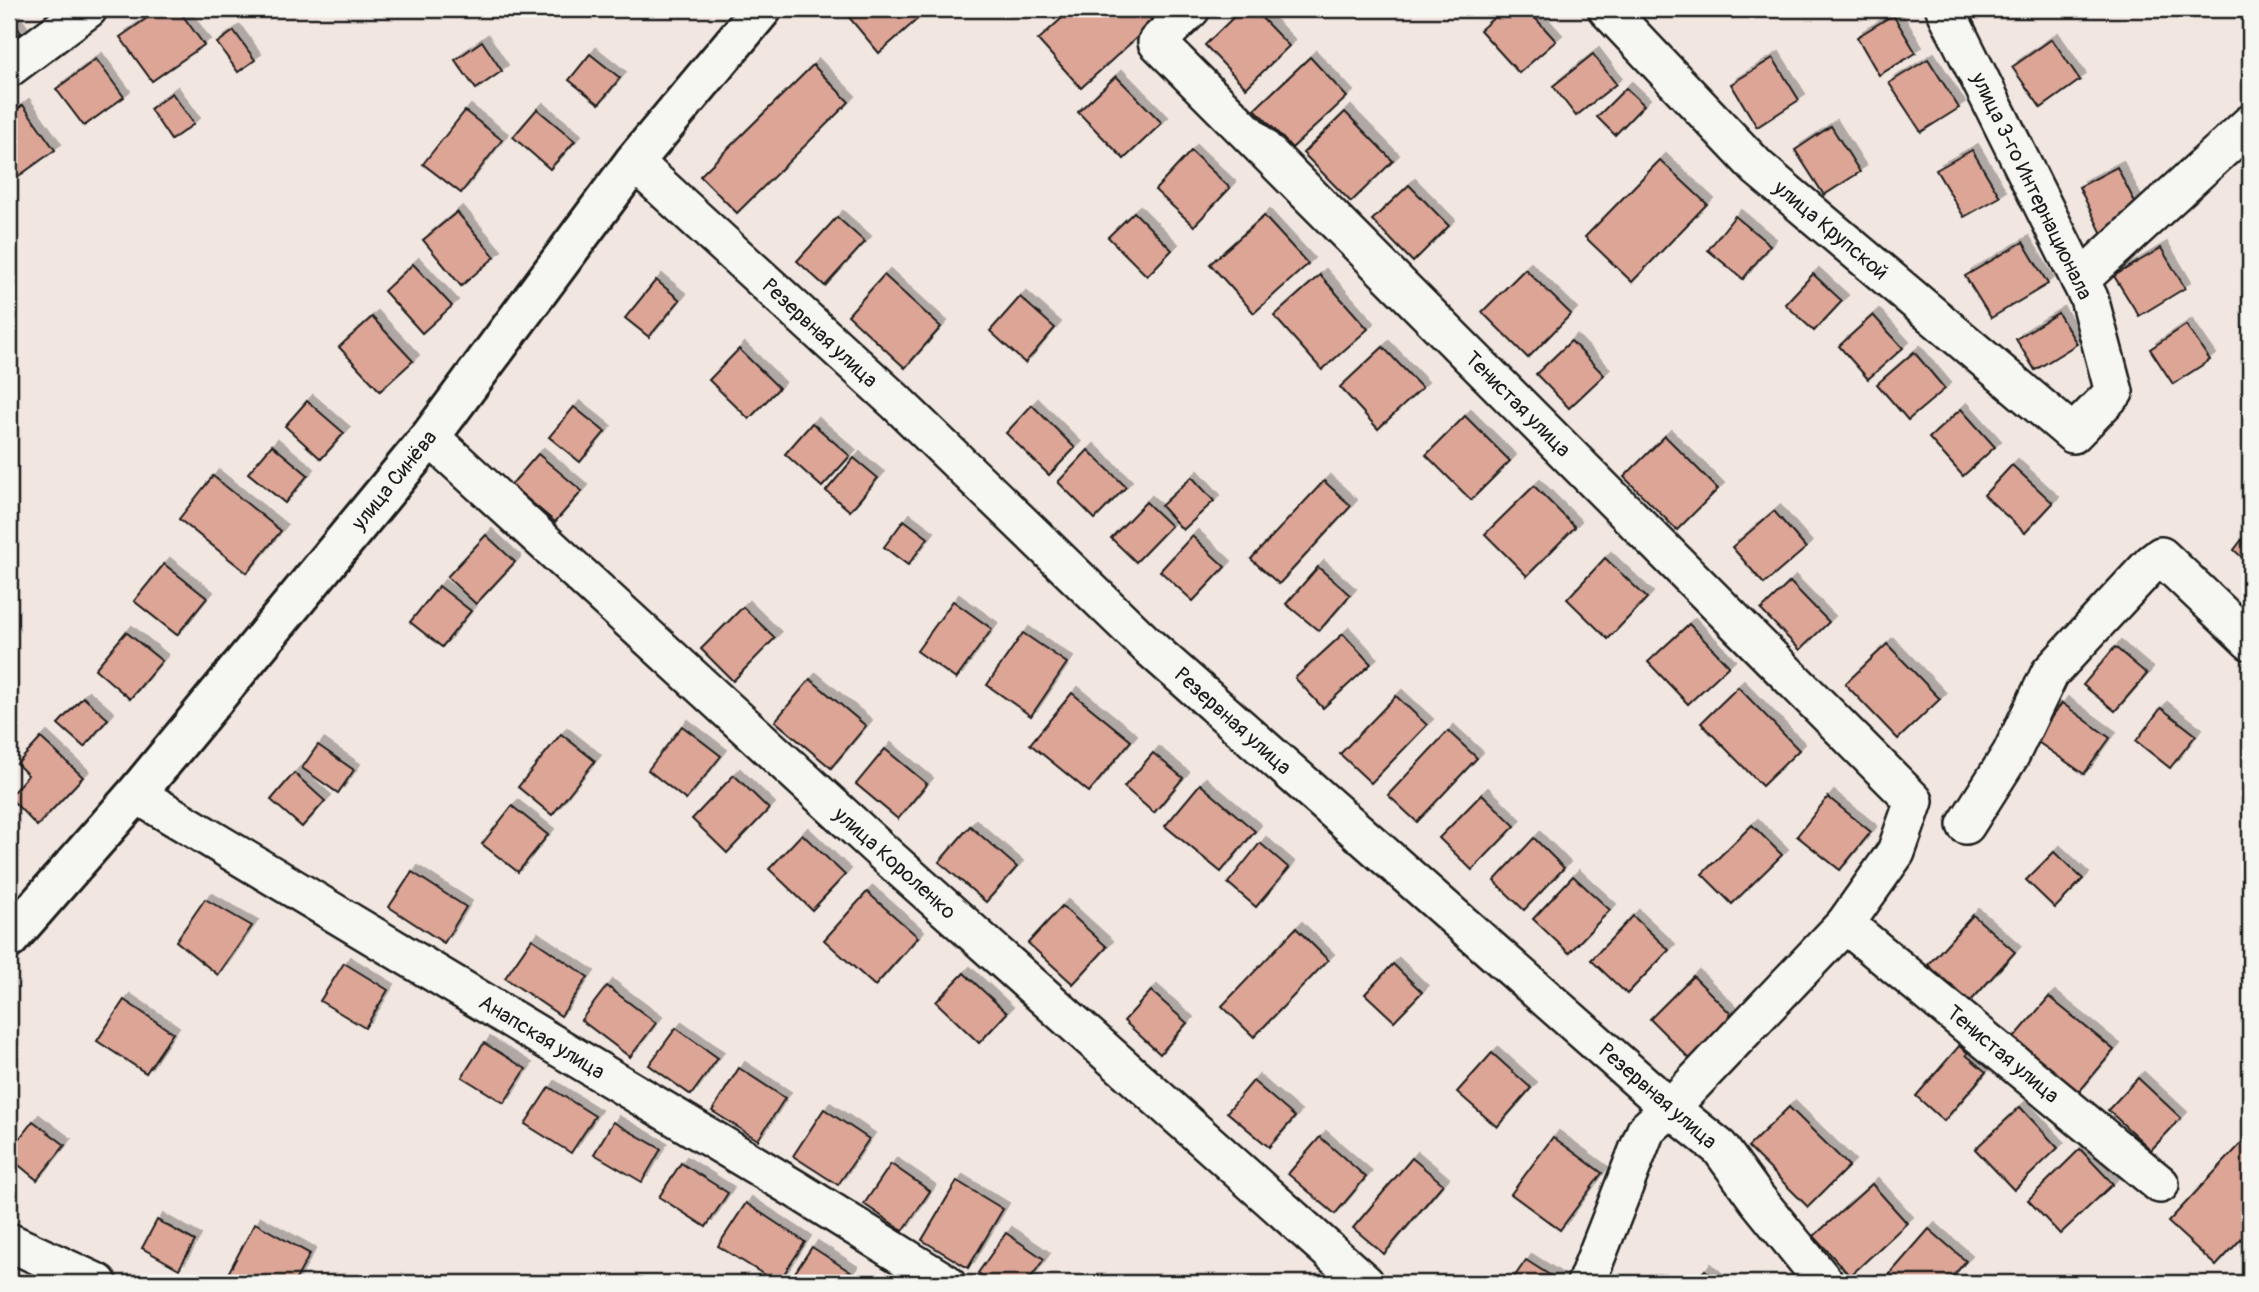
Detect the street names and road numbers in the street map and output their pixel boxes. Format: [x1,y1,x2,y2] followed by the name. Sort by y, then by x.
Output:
[1964,67,2098,304] street label: улица 3-го Интернационала
[1767,174,1894,286] street label: улица Крупской
[756,273,883,394] street label: Резервная улица
[1459,346,1576,463] street label: Тенистая улица
[345,425,443,537] street label: улица Синёва
[1168,662,1297,781] street label: Резервная улица
[827,801,961,925] street label: улица Короленко
[474,989,610,1086] street label: Анапская улица
[1941,999,2065,1109] street label: Тенистая улица
[1593,1037,1723,1155] street label: Резервная улица

